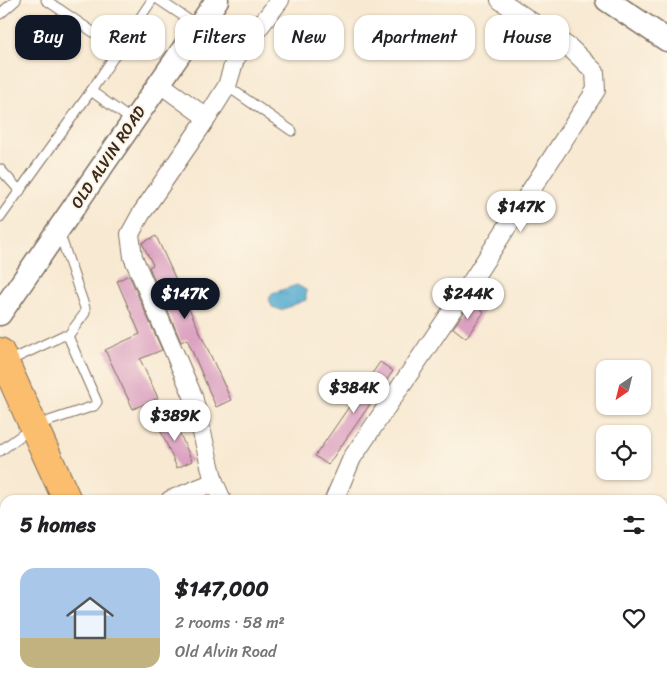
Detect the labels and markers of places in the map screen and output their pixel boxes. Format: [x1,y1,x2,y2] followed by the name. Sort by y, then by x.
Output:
[486,190,556,233] pin: $147K
[150,278,220,320] pin: $147K
[433,278,503,320] pin: $244K
[319,372,389,414] pin: $384K
[140,400,210,442] pin: $389K

